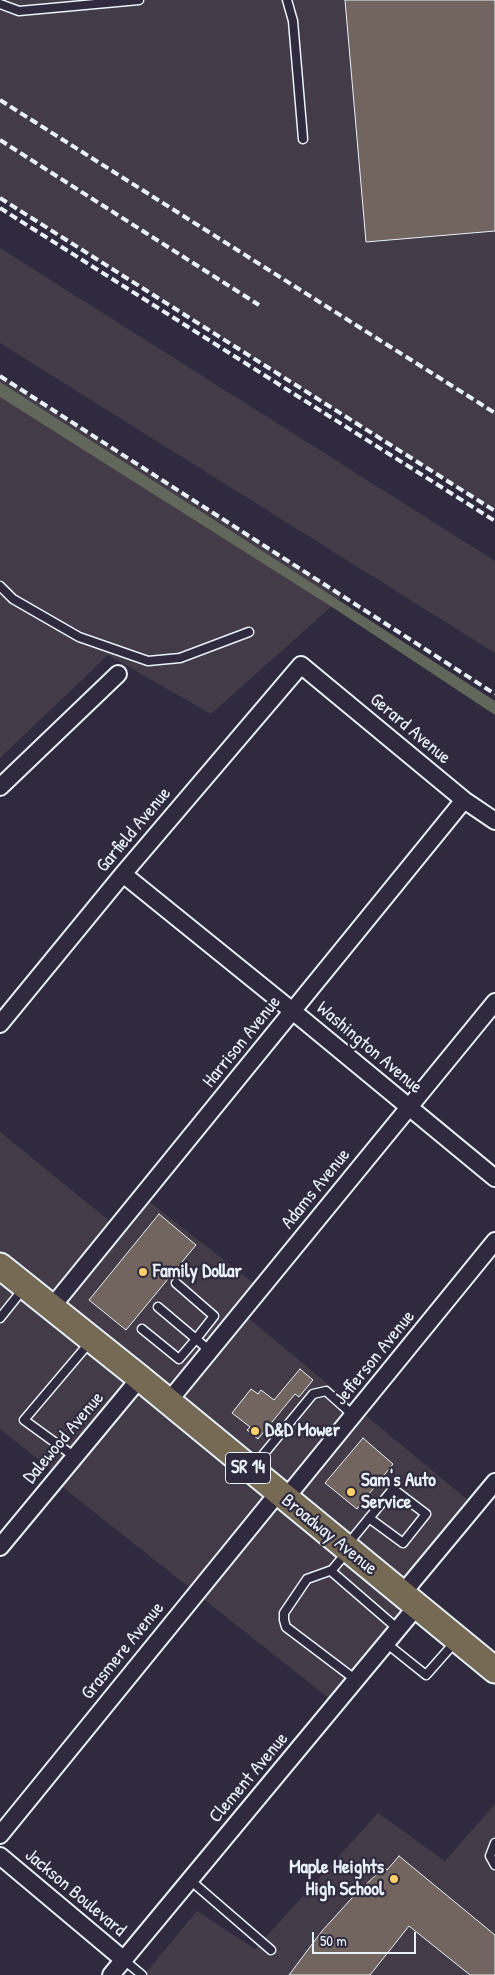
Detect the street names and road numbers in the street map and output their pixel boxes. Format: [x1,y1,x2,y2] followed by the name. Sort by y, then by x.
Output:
[365,689,455,769] street label: Gerard Avenue
[92,783,176,877] street label: Garfield Avenue
[198,992,286,1092] street label: Harrison Avenue
[311,997,427,1099] street label: Washington Avenue
[277,1144,355,1234] street label: Adams Avenue
[330,1306,420,1410] street label: Jefferson Avenue
[19,1387,109,1489] street label: Dalewood Avenue
[226,1452,270,1484] road number: SR 14
[277,1490,381,1580] street label: Broadway Avenue
[77,1598,169,1704] street label: Grasmere Avenue
[205,1728,293,1828] street label: Clement Avenue
[20,1844,130,1942] street label: Jackson Boulevard

